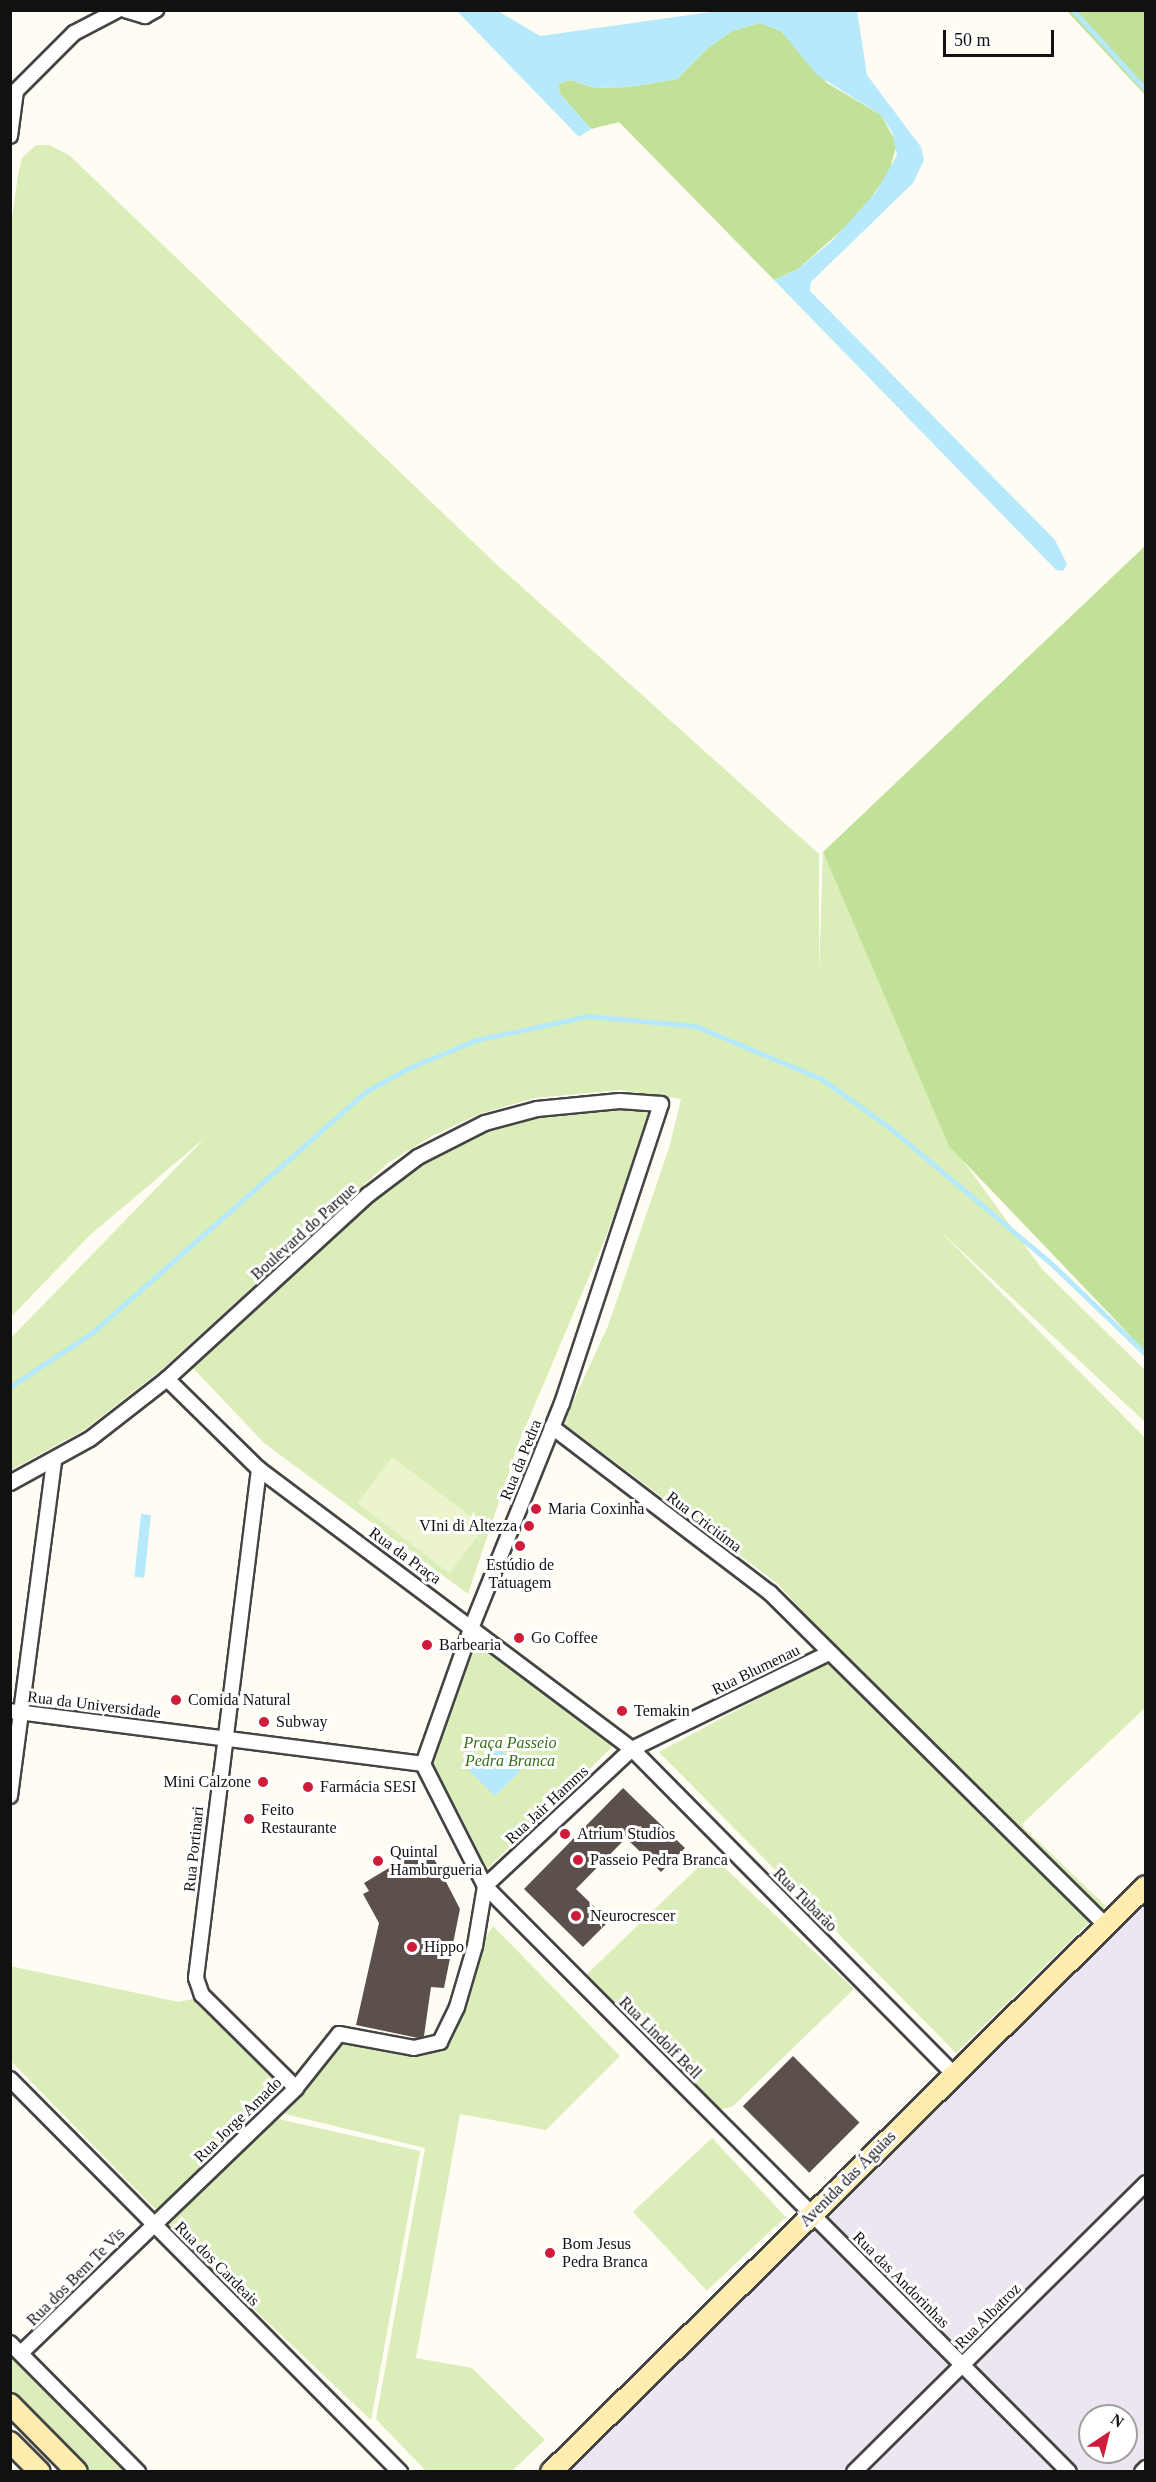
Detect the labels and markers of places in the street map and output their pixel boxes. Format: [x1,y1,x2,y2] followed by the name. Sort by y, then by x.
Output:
[548,1499,644,1519] place label: Maria Coxinha
[529,1502,543,1516] marker: Maria Coxinha
[418,1516,517,1536] place label: VIni di Altezza
[522,1519,536,1533] marker: VIni di Altezza
[513,1539,527,1553] marker: Estúdio de Tatuagem
[486,1555,554,1593] place label: Estúdio de Tatuagem
[531,1628,598,1648] place label: Go Coffee
[512,1631,526,1645] marker: Go Coffee
[439,1635,501,1655] place label: Barbearia
[420,1638,434,1652] marker: Barbearia
[188,1690,291,1710] place label: Comida Natural
[169,1693,183,1707] marker: Comida Natural
[634,1701,690,1721] place label: Temakin
[615,1704,629,1718] marker: Temakin
[276,1712,328,1732] place label: Subway
[257,1715,271,1729] marker: Subway
[163,1772,251,1792] place label: Mini Calzone
[256,1775,270,1789] marker: Mini Calzone
[320,1777,416,1797] place label: Farmácia SESI
[301,1780,315,1794] marker: Farmácia SESI
[261,1800,337,1838] place label: Feito Restaurante
[242,1812,256,1826] marker: Feito Restaurante
[577,1824,675,1844] place label: Atrium Studios
[558,1827,572,1841] marker: Atrium Studios
[390,1842,482,1880] place label: Quintal Hamburgueria
[590,1850,728,1870] place label: Passeio Pedra Branca
[571,1853,585,1867] marker: Passeio Pedra Branca
[371,1854,385,1868] marker: Quintal Hamburgueria
[590,1906,675,1926] place label: Neurocrescer
[567,1907,585,1925] marker: Neurocrescer
[424,1937,464,1957] place label: Hippo
[405,1940,419,1954] marker: Hippo
[562,2234,648,2272] place label: Bom Jesus Pedra Branca
[543,2246,557,2260] marker: Bom Jesus Pedra Branca

